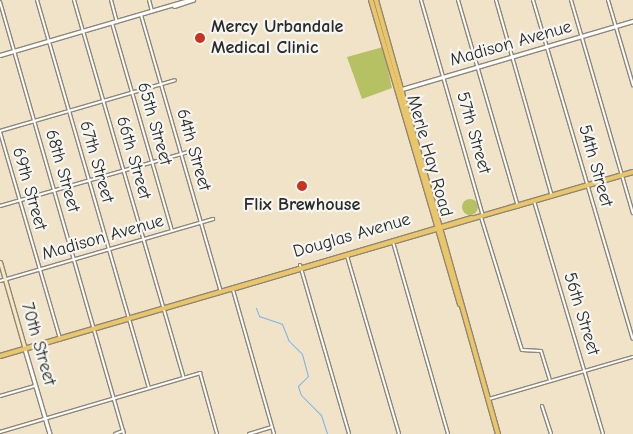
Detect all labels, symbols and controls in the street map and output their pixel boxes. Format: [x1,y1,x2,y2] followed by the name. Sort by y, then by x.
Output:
[448,16,574,72] street label: Madison Avenue
[211,17,343,59] place label: Mercy Urbandale Medical Clinic
[193,31,207,45] marker: Mercy Urbandale Medical Clinic
[132,80,176,168] street label: 65th Street
[451,90,495,176] street label: 57th Street
[401,93,457,219] street label: Merle Hay Road
[171,106,215,194] street label: 64th Street
[111,114,155,202] street label: 66th Street
[74,119,118,205] street label: 67th Street
[573,122,617,210] street label: 54th Street
[40,127,84,215] street label: 68th Street
[7,145,51,233] street label: 69th Street
[296,180,308,192] marker: Flix Brewhouse
[244,194,360,216] place label: Flix Brewhouse
[291,209,413,263] street label: Douglas Avenue
[40,210,166,266] street label: Madison Avenue
[558,270,604,358] street label: 56th Street
[16,300,60,388] street label: 70th Street

